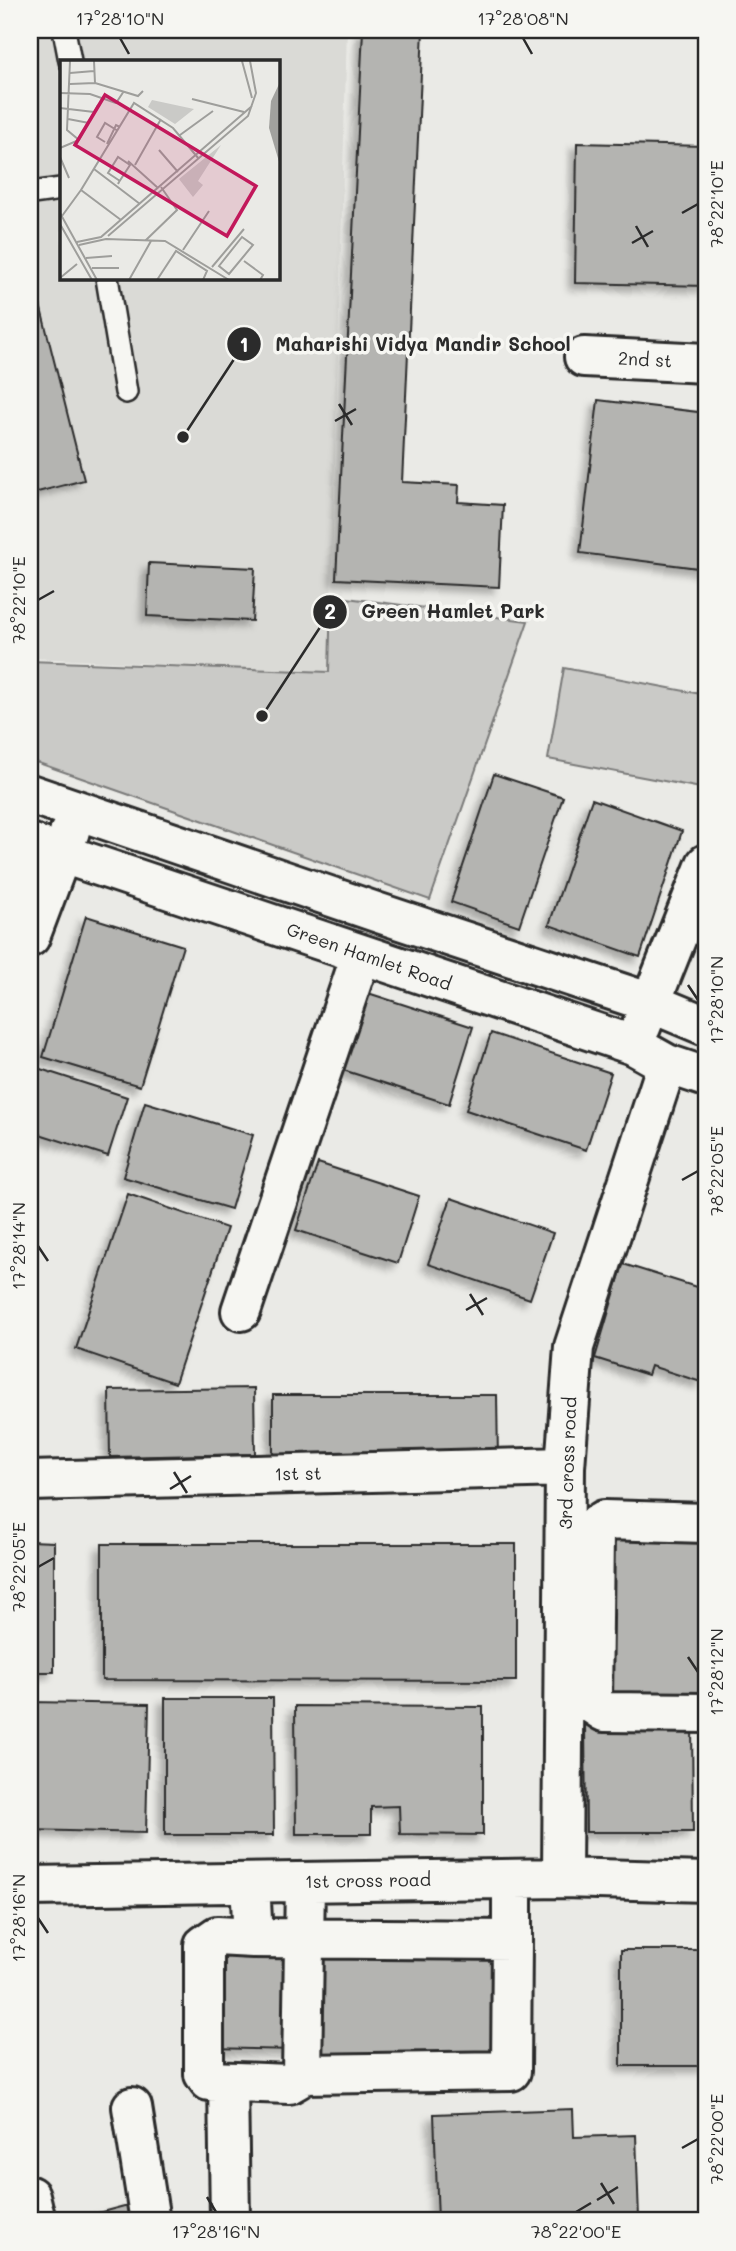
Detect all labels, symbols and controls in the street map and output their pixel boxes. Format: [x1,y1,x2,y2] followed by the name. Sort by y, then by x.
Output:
[76,6,164,30] text: 17°28'10"N
[477,6,569,30] text: 17°28'08"N
[60,60,280,280] inset map
[704,160,728,248] text: 78°22'10"E
[227,324,585,364] callout: Maharishi Vidya Mandir School
[239,330,249,357] text: 1
[275,331,571,356] text: Maharishi Vidya Mandir School
[618,346,673,372] street label: 2nd st
[6,556,30,644] text: 78°22'10"E
[312,592,559,632] callout: Green Hamlet Park
[324,597,336,624] text: 2
[361,598,545,623] text: Green Hamlet Park
[284,917,455,996] street label: Green Hamlet Road
[704,956,728,1044] text: 17°28'10"N
[704,1126,728,1216] text: 78°22'05"E
[6,1202,30,1290] text: 17°28'14"N
[553,1396,581,1530] street label: 3rd cross road
[274,1461,322,1485] street label: 1st st
[6,1522,30,1612] text: 78°22'05"E
[704,1628,728,1716] text: 17°28'12"N
[305,1867,431,1893] street label: 1st cross road
[6,1874,30,1962] text: 17°28'16"N
[704,2094,728,2184] text: 78°22'00"E
[172,2219,260,2243] text: 17°28'16"N
[531,2219,621,2243] text: 78°22'00"E

